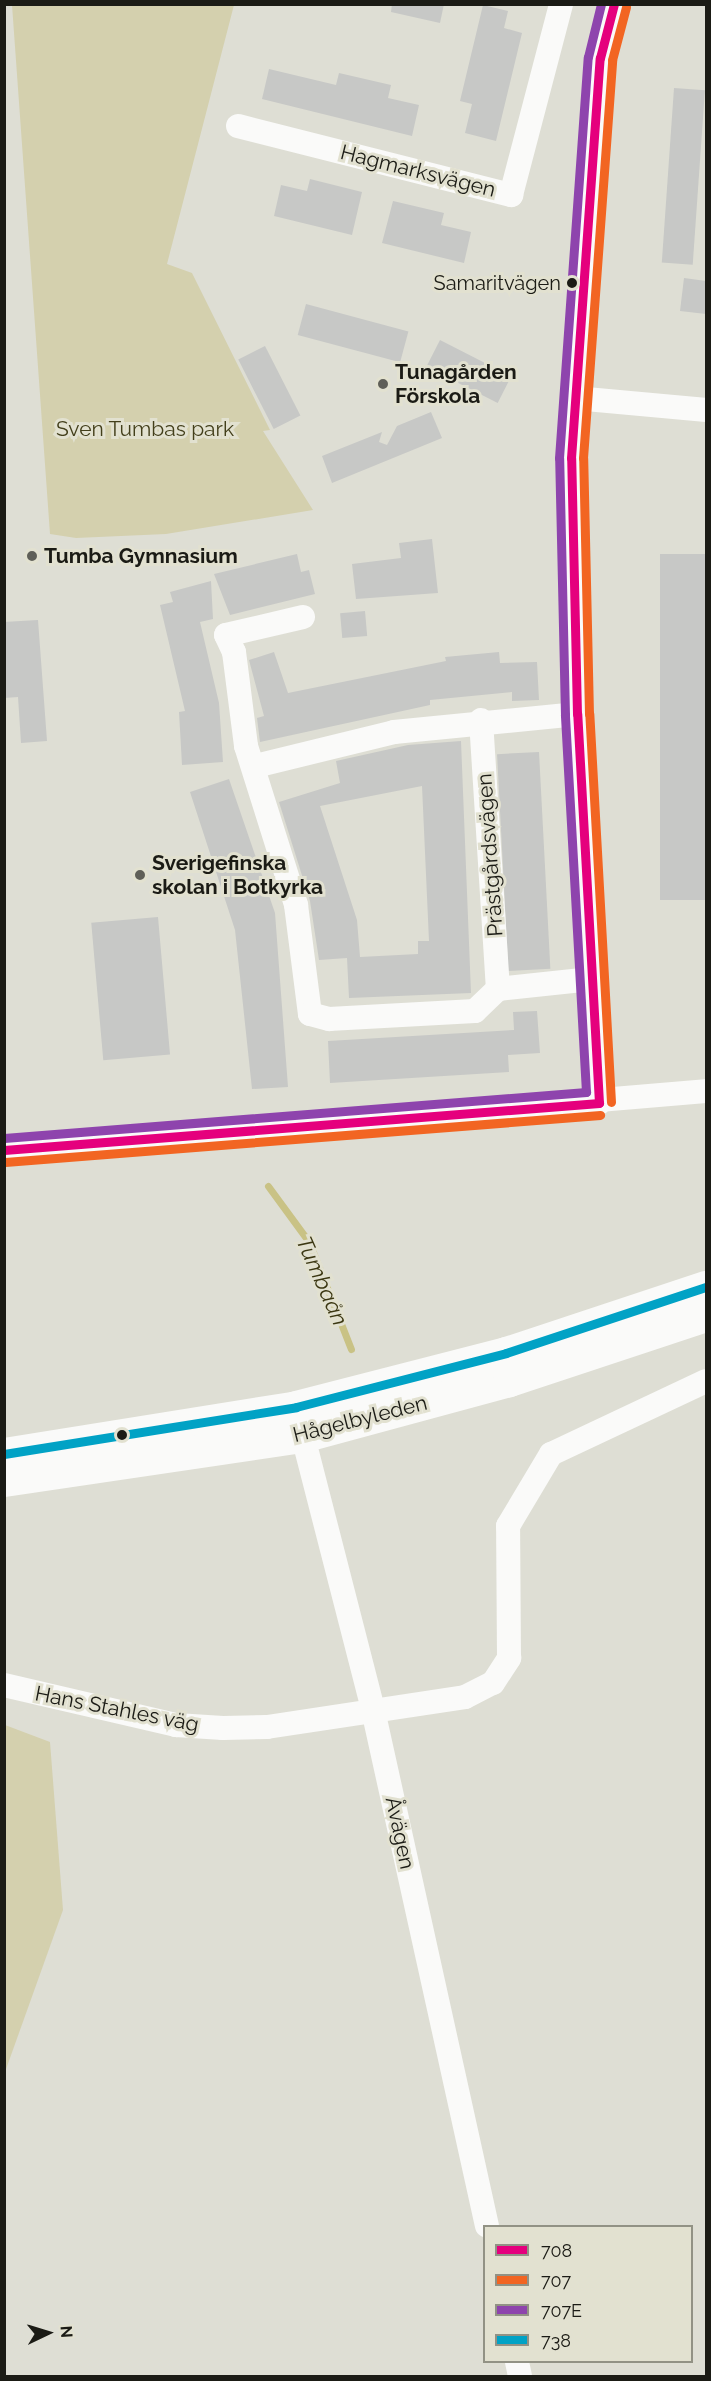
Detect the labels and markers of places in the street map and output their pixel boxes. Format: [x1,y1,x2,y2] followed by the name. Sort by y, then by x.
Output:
[434,271,561,295] place label: Samaritvägen
[566,277,578,289] marker: Samaritvägen
[395,359,517,409] place label: Tunagården Förskola
[376,377,390,391] marker: Tunagården Förskola
[44,543,238,569] place label: Tumba Gymnasium
[25,549,39,563] marker: Tumba Gymnasium
[152,850,323,900] place label: Sverigefinska skolan i Botkyrka
[133,868,147,882] marker: Sverigefinska skolan i Botkyrka
[116,1429,128,1441] unlabelled marker

